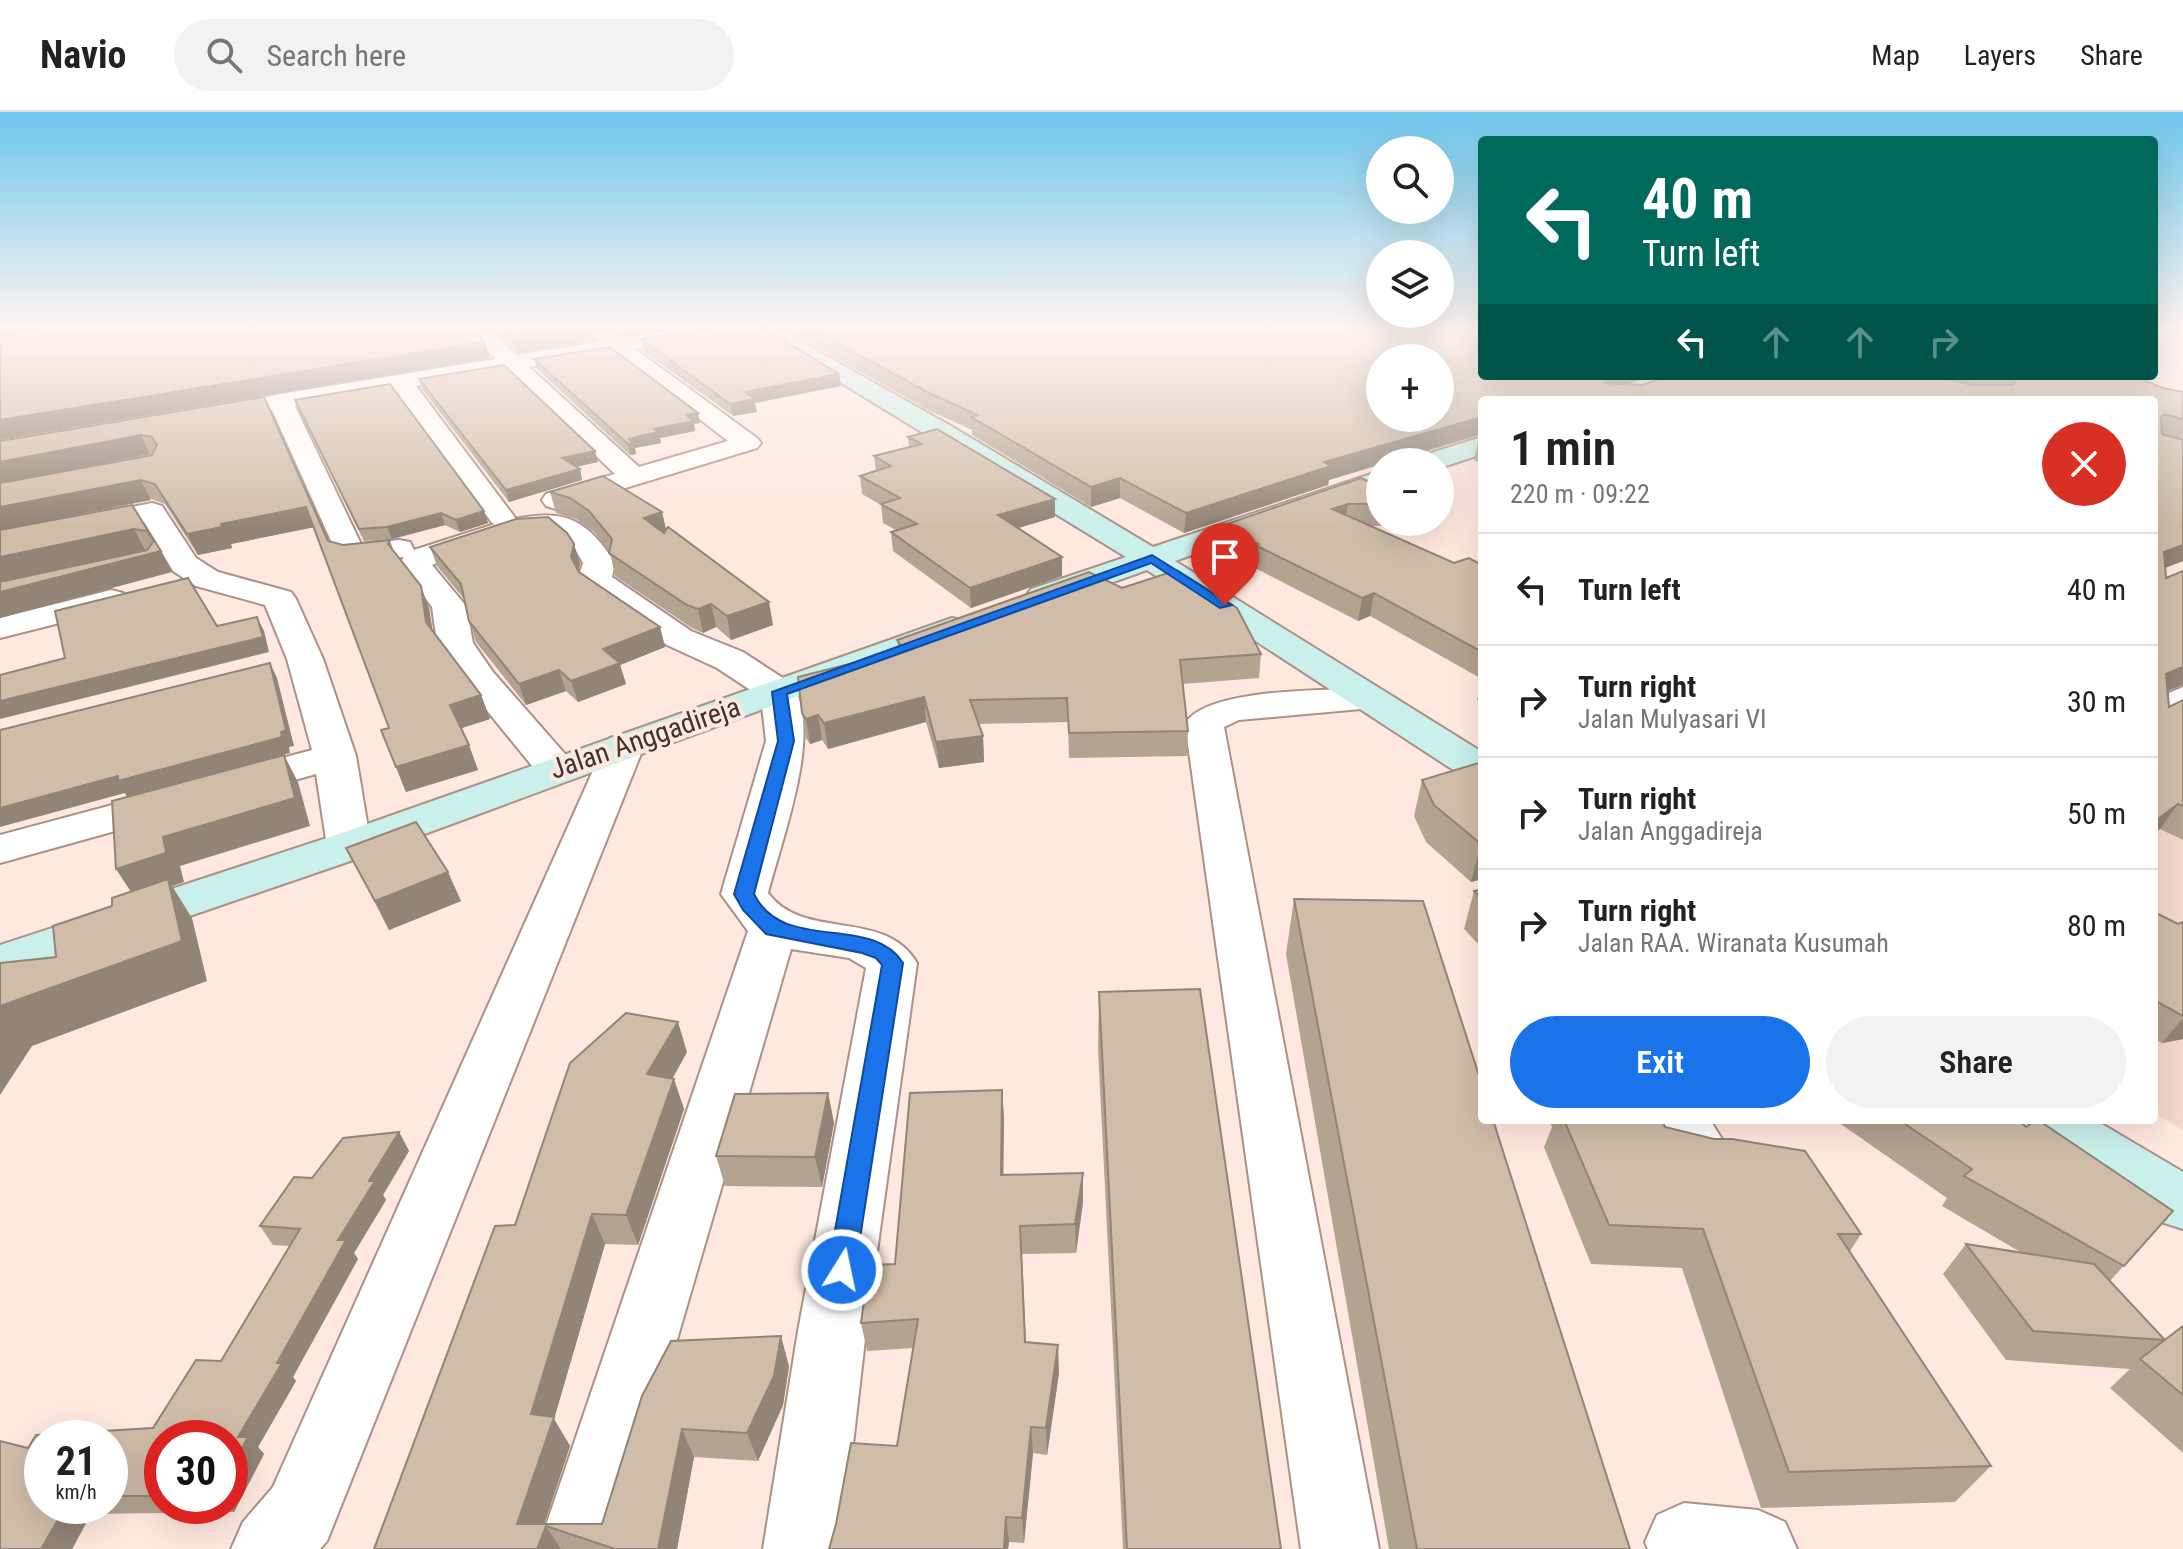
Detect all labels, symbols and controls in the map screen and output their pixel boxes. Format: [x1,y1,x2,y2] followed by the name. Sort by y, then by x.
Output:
[174,19,734,91] search box
[40,33,126,77] text: Navio
[202,33,246,77] icon: search
[266,38,406,73] text: Search here
[1871,39,1920,72] text: Map
[1964,39,2036,72] text: Layers
[2080,39,2143,72] text: Share
[1366,136,1454,536] map controls
[1366,136,1454,224] button: search
[1642,166,1753,232] text: 40 m
[1510,168,1614,272] icon: left
[1642,233,1760,275] text: Turn left
[1366,240,1454,328] button: layers
[1670,320,1714,364] icon: left
[1754,320,1798,364] icon: ahead
[1838,320,1882,364] icon: ahead
[1922,320,1966,364] icon: right
[1366,344,1454,432] button: +
[1510,420,1616,477] text: 1 min
[2042,422,2126,506] button: close
[1366,448,1454,536] button: −
[1510,479,1650,509] text: 220 m · 09:22
[1191,523,1259,605] pin
[1203,535,1247,579] icon: arrive
[1510,567,1554,611] icon: left
[1578,572,1681,607] text: Turn left
[2067,572,2126,607] text: 40 m
[1578,669,1696,704] text: Turn right
[1510,679,1554,723] icon: right
[2067,684,2126,719] text: 30 m
[546,690,744,786] street label: Jalan Anggadireja
[1578,704,1767,734] text: Jalan Mulyasari VI
[1578,781,1696,816] text: Turn right
[1510,791,1554,835] icon: right
[2067,796,2126,831] text: 50 m
[1578,816,1763,846] text: Jalan Anggadireja
[1578,893,1696,928] text: Turn right
[1510,903,1554,947] icon: right
[2067,908,2126,943] text: 80 m
[1578,928,1889,958] text: Jalan RAA. Wiranata Kusumah
[1510,1016,1810,1108] button: Exit
[1826,1016,2126,1108] button: Share
[800,1228,884,1312] position arrow
[144,1420,248,1524] speed limit sign: 30
[56,1438,96,1485] text: 21
[55,1480,97,1504] text: km/h

